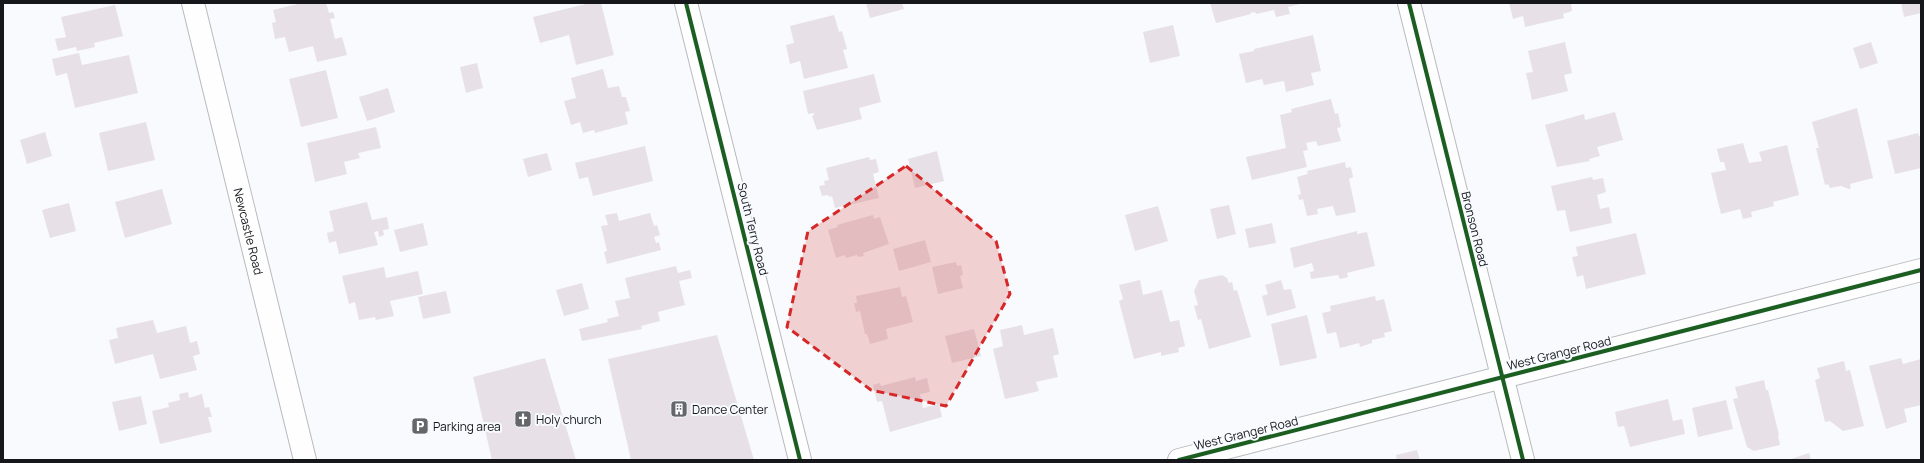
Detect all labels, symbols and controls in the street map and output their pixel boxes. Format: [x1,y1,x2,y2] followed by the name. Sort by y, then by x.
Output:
[733,181,773,277] street label: South Terry Road
[230,186,268,277] street label: Newcastle Road
[1457,190,1493,268] street label: Bronson Road
[1505,332,1613,374] street label: West Granger Road
[669,399,689,419] building icon: Dance Center
[692,401,769,418] place label: Dance Center
[513,409,533,429] church icon: Holy church
[536,411,602,428] place label: Holy church
[1192,412,1300,454] street label: West Granger Road
[410,416,430,436] parking icon: Parking area
[433,418,501,435] place label: Parking area

